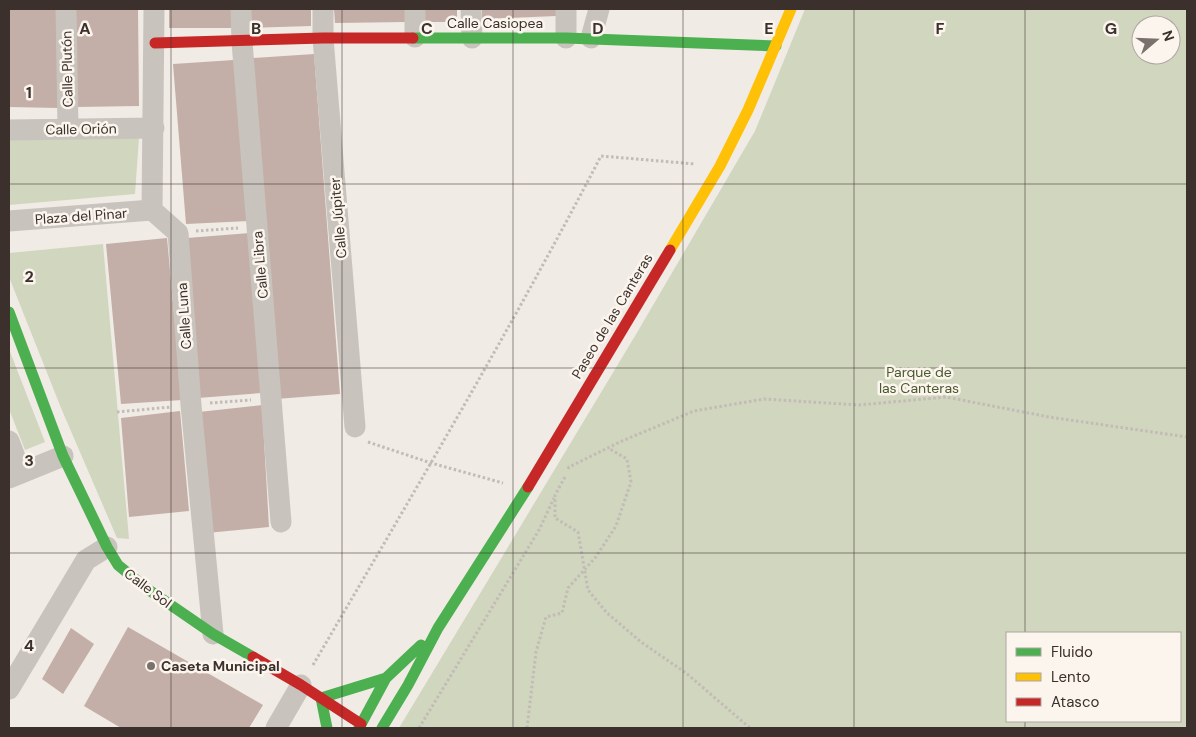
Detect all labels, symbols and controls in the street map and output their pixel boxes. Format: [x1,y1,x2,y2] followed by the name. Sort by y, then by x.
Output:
[447,14,543,32] street label: Calle Casiopea
[1131,15,1181,65] north arrow
[79,18,91,39] text: A
[251,18,261,39] text: B
[421,18,433,39] text: C
[592,18,604,39] text: D
[764,18,774,39] text: E
[936,18,945,39] text: F
[1105,18,1117,39] text: G
[1158,28,1178,44] text: N
[57,31,77,107] street label: Calle Plutón
[26,82,32,103] text: 1
[45,119,117,139] street label: Calle Orión
[325,177,351,259] street label: Calle Júpiter
[34,204,128,228] street label: Plaza del Pinar
[248,230,272,300] street label: Calle Libra
[567,250,657,382] street label: Paseo de las Canteras
[24,266,34,287] text: 2
[173,282,195,350] street label: Calle Luna
[879,363,959,397] park label: Parque de las Canteras
[24,450,34,471] text: 3
[121,564,175,612] street label: Calle Sol
[1006,632,1181,722] legend
[24,635,34,656] text: 4
[1051,642,1093,662] text: Fluido
[161,657,280,675] place label: Caseta Municipal
[145,660,157,672] marker: Caseta Municipal
[1051,667,1090,687] text: Lento
[1051,692,1099,712] text: Atasco

